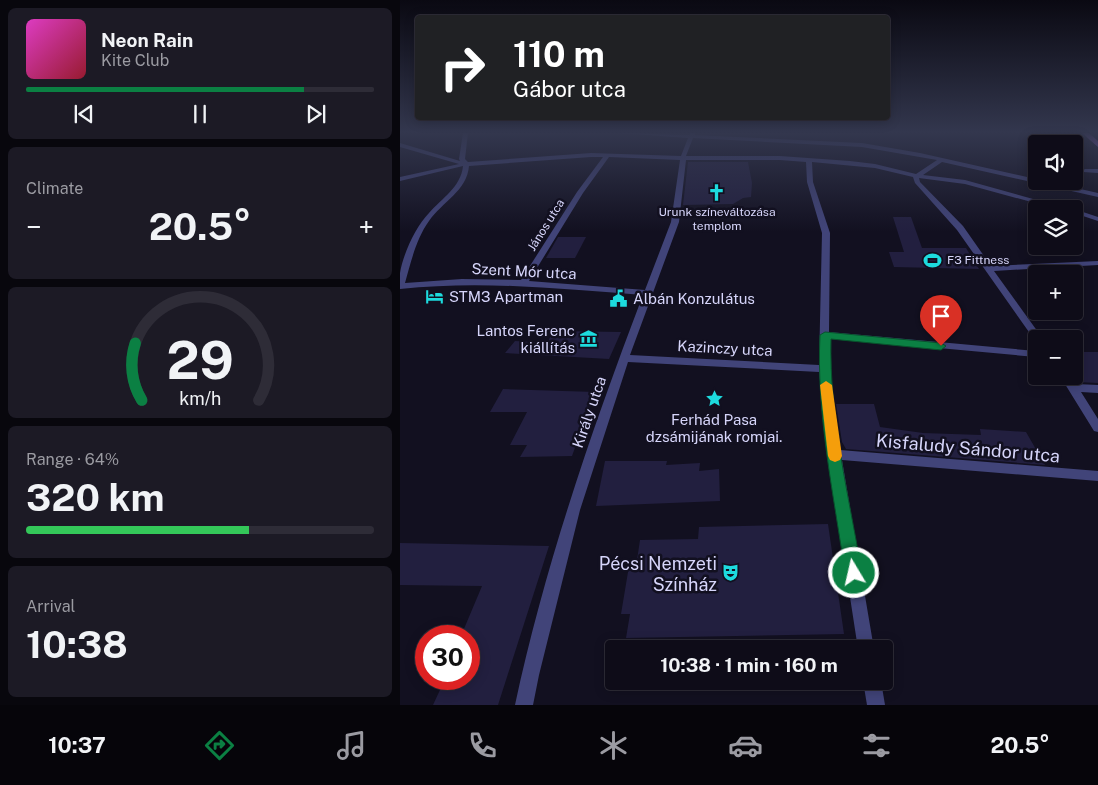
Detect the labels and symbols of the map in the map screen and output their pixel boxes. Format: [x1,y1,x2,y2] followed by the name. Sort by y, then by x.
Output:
[707,183,727,203] church icon: Urunk színeváltozása templom
[525,196,567,254] street label: János utca
[658,205,776,233] place label: Urunk színeváltozása templom
[923,250,943,270] sports icon: F3 Fittness
[947,253,1009,267] place label: F3 Fittness
[471,260,577,282] street label: Szent Mór utca
[425,286,445,306] hotel icon: STM3 Apartman
[449,288,563,305] place label: STM3 Apartman
[609,288,629,308] public building icon: Albán Konzulátus
[633,290,755,307] place label: Albán Konzulátus
[920,295,962,346] pin
[476,322,575,356] place label: Lantos Ferenc kiállítás
[579,329,599,349] museum icon: Lantos Ferenc kiállítás
[677,337,773,359] street label: Kazinczy utca
[569,374,609,450] street label: Király utca
[704,388,724,408] place icon: Ferhád Pasa dzsámijának romjai.
[646,411,782,445] place label: Ferhád Pasa dzsámijának romjai.
[875,429,1061,467] street label: Kisfaludy Sándor utca
[827,546,879,598] position arrow
[599,553,717,595] place label: Pécsi Nemzeti Színház
[721,563,741,583] theatre icon: Pécsi Nemzeti Színház
[415,625,480,690] speed limit sign: 30

